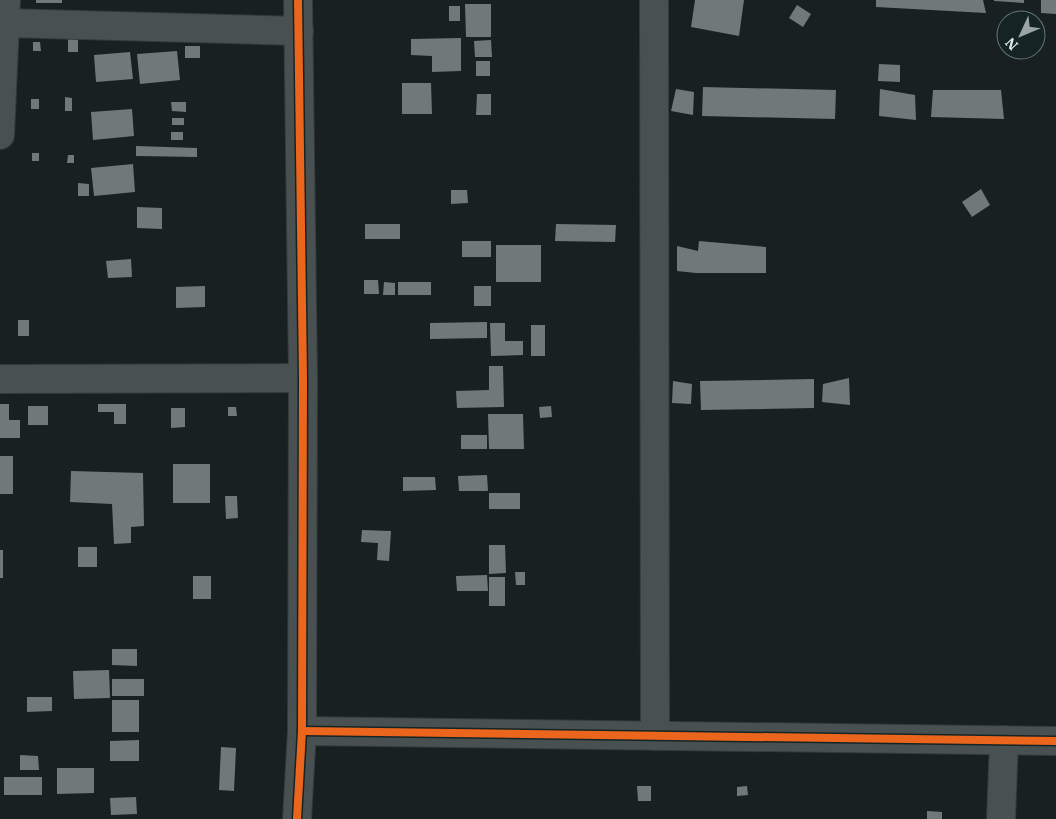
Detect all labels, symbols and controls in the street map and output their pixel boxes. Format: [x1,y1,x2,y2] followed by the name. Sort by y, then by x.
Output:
[996,10,1046,60] north arrow
[1001,34,1022,54] text: N

